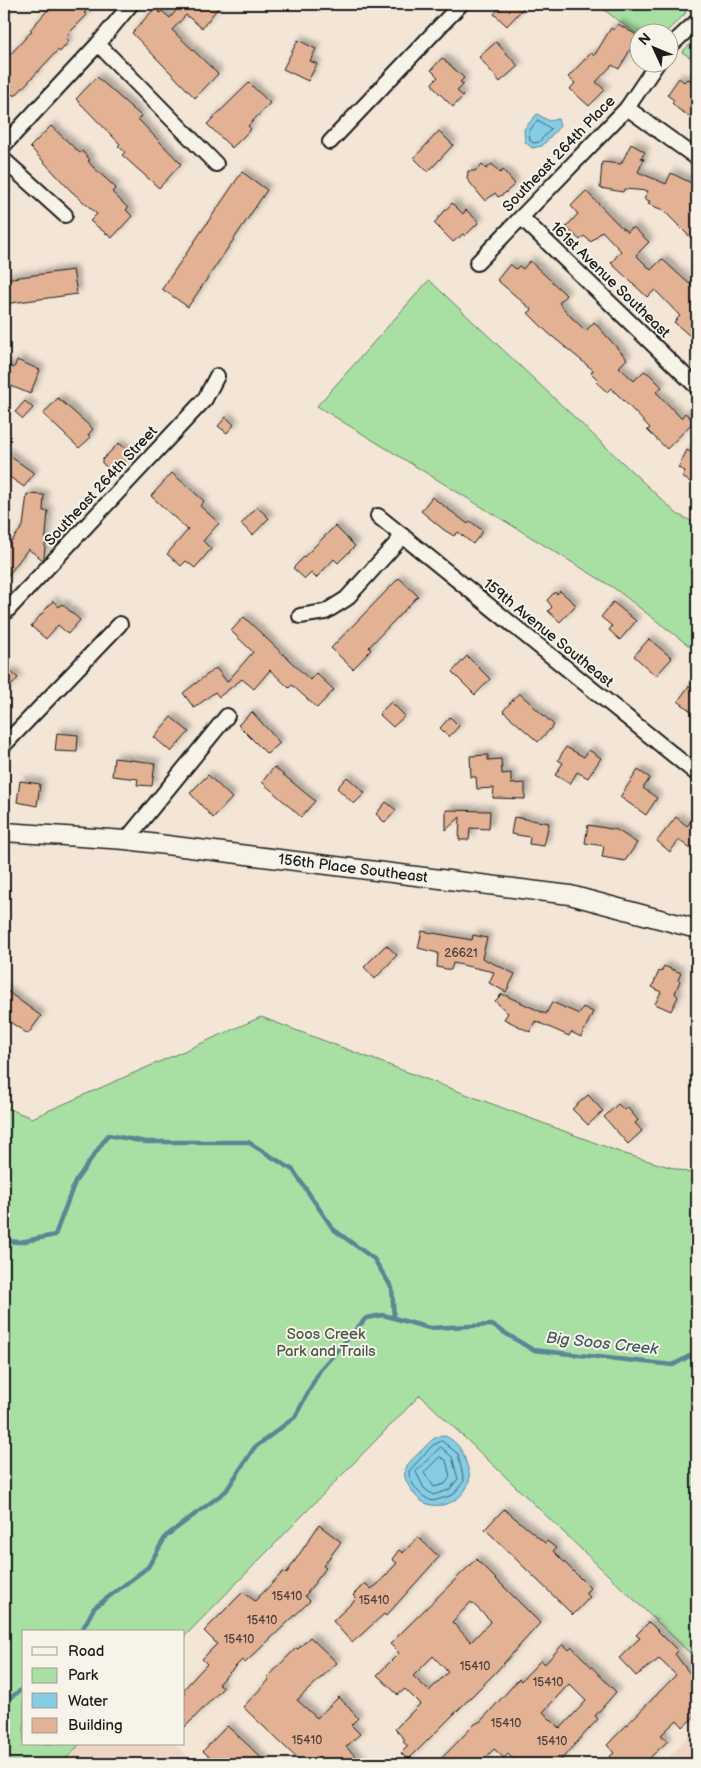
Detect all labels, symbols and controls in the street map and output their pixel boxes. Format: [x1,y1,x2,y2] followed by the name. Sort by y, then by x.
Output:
[628,22,678,72] north arrow
[635,30,655,49] text: N
[499,92,620,216] street label: Southeast 264th Place
[546,218,674,342] street label: 161st Avenue Southeast
[40,422,162,550] street label: Southeast 264th Street
[479,575,617,692] street label: 159th Avenue Southeast
[277,849,429,887] street label: 156th Place Southeast
[444,946,478,961] house number: 26621
[276,1325,376,1361] park label: Soos Creek Park and Trails
[545,1329,660,1359] water label: Big Soos Creek
[272,1589,302,1604] house number: 15410
[359,1593,389,1608] house number: 15410
[247,1613,277,1628] house number: 15410
[22,1630,185,1746] legend
[224,1632,254,1647] house number: 15410
[68,1642,104,1661] text: Road
[460,1659,490,1674] house number: 15410
[68,1666,99,1685] text: Park
[533,1675,563,1690] house number: 15410
[68,1692,108,1711] text: Water
[68,1716,123,1735] text: Building
[491,1716,521,1731] house number: 15410
[292,1733,322,1748] house number: 15410
[537,1734,567,1749] house number: 15410

